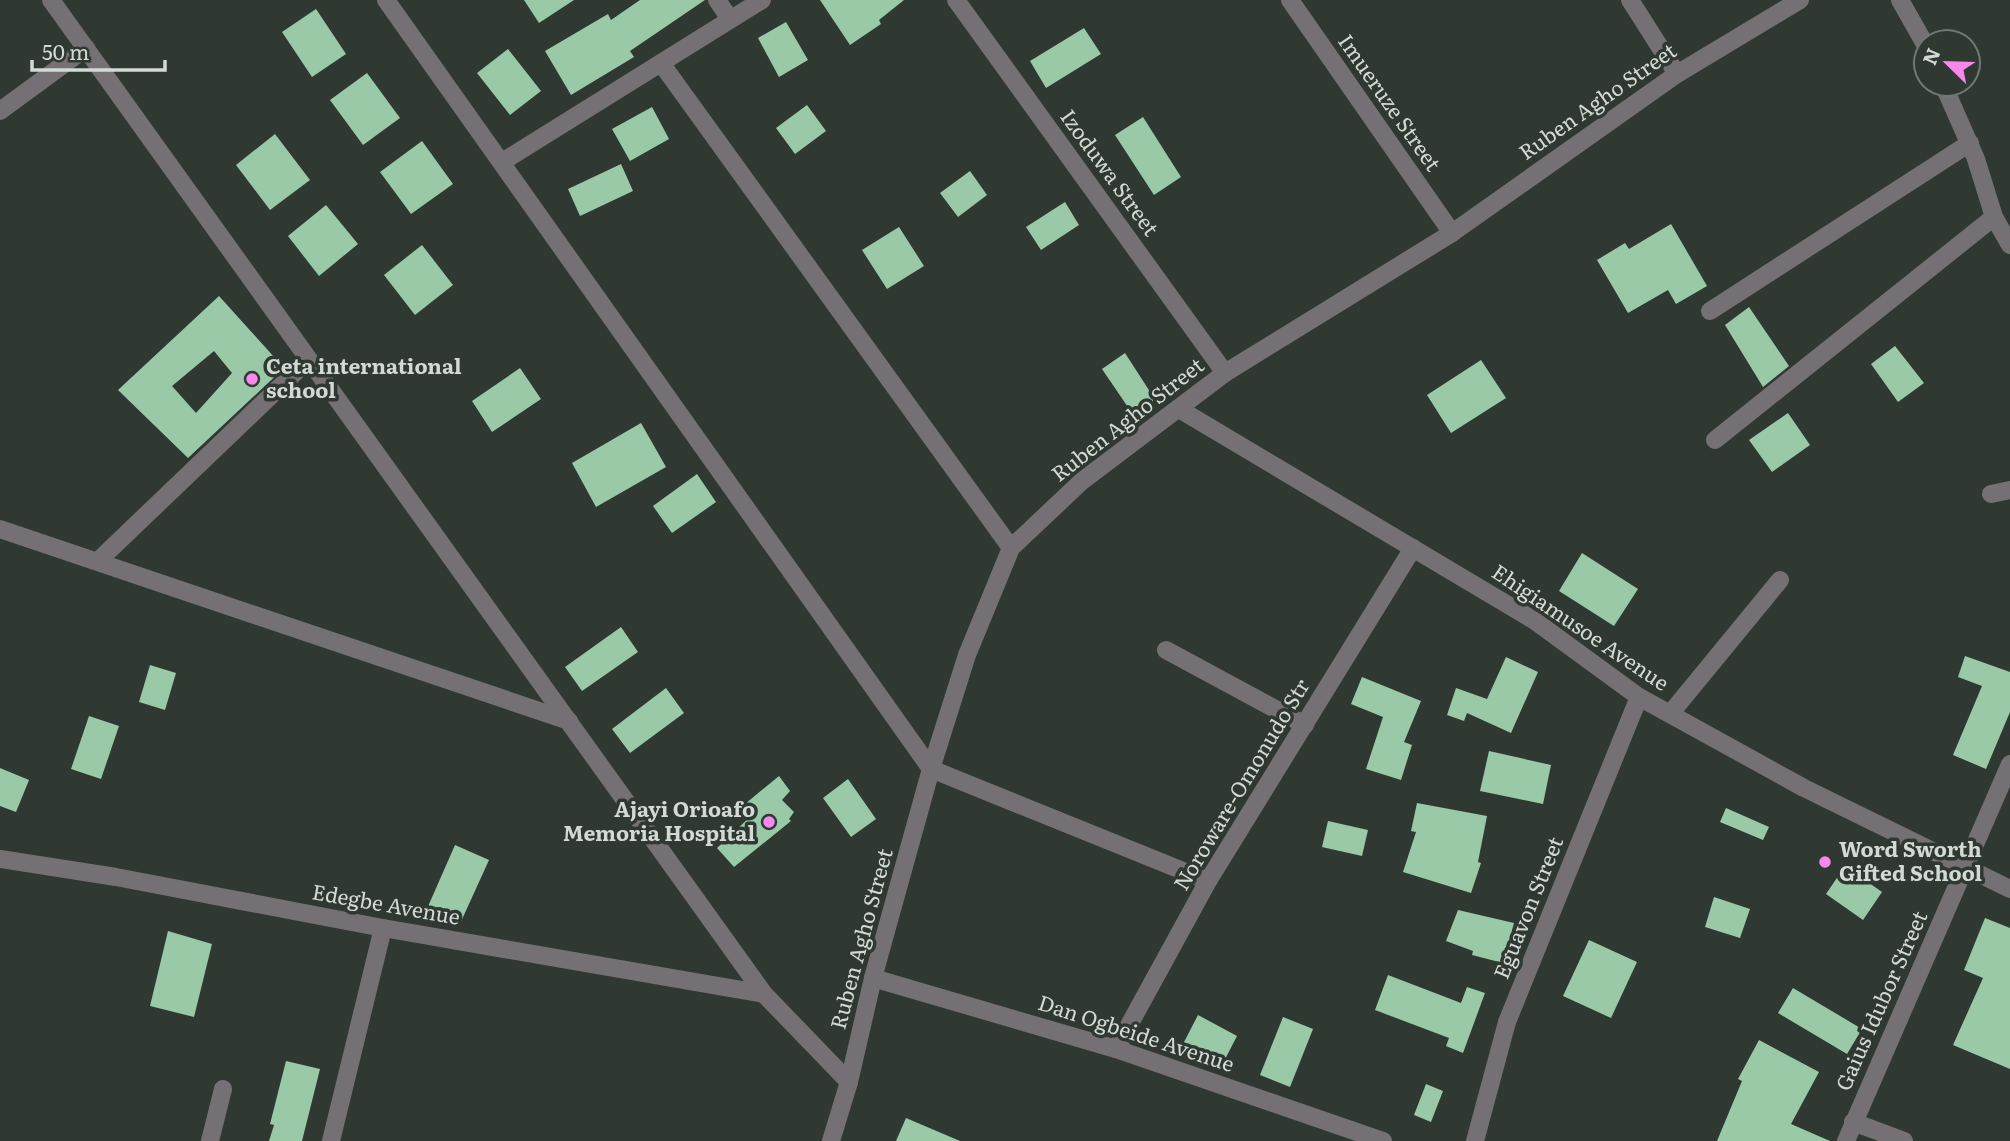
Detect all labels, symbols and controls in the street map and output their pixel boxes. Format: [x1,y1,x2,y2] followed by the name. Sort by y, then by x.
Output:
[1332,27,1450,177] street label: Imueruze Street
[32,28,164,72] scale bar
[1912,28,1982,98] north arrow
[1511,34,1682,166] street label: Ruben Agho Street
[42,35,89,66] text: 50 m
[1914,43,1946,69] text: N
[1054,102,1168,242] street label: Izoduwa Street
[1044,348,1210,488] street label: Ruben Agho Street
[266,349,462,404] place label: Ceta international school
[244,371,260,387] marker: Ceta international school
[1487,555,1676,697] street label: Ehigiamusoe Avenue
[1164,672,1315,895] street label: Noroware-Omonudo Str
[563,792,755,847] place label: Ajayi Orioafo Memoria Hospital
[761,814,777,830] marker: Ajayi Orioafo Memoria Hospital
[1484,831,1570,983] street label: Eguavon Street
[1839,832,1983,887] place label: Word Sworth Gifted School
[821,844,899,1032] street label: Ruben Agho Street
[1817,854,1833,870] marker: Word Sworth Gifted School
[310,874,463,931] street label: Edegbe Avenue
[1826,905,1934,1095] street label: Gaius Idubor Street
[1035,985,1239,1078] street label: Dan Ogbeide Avenue

